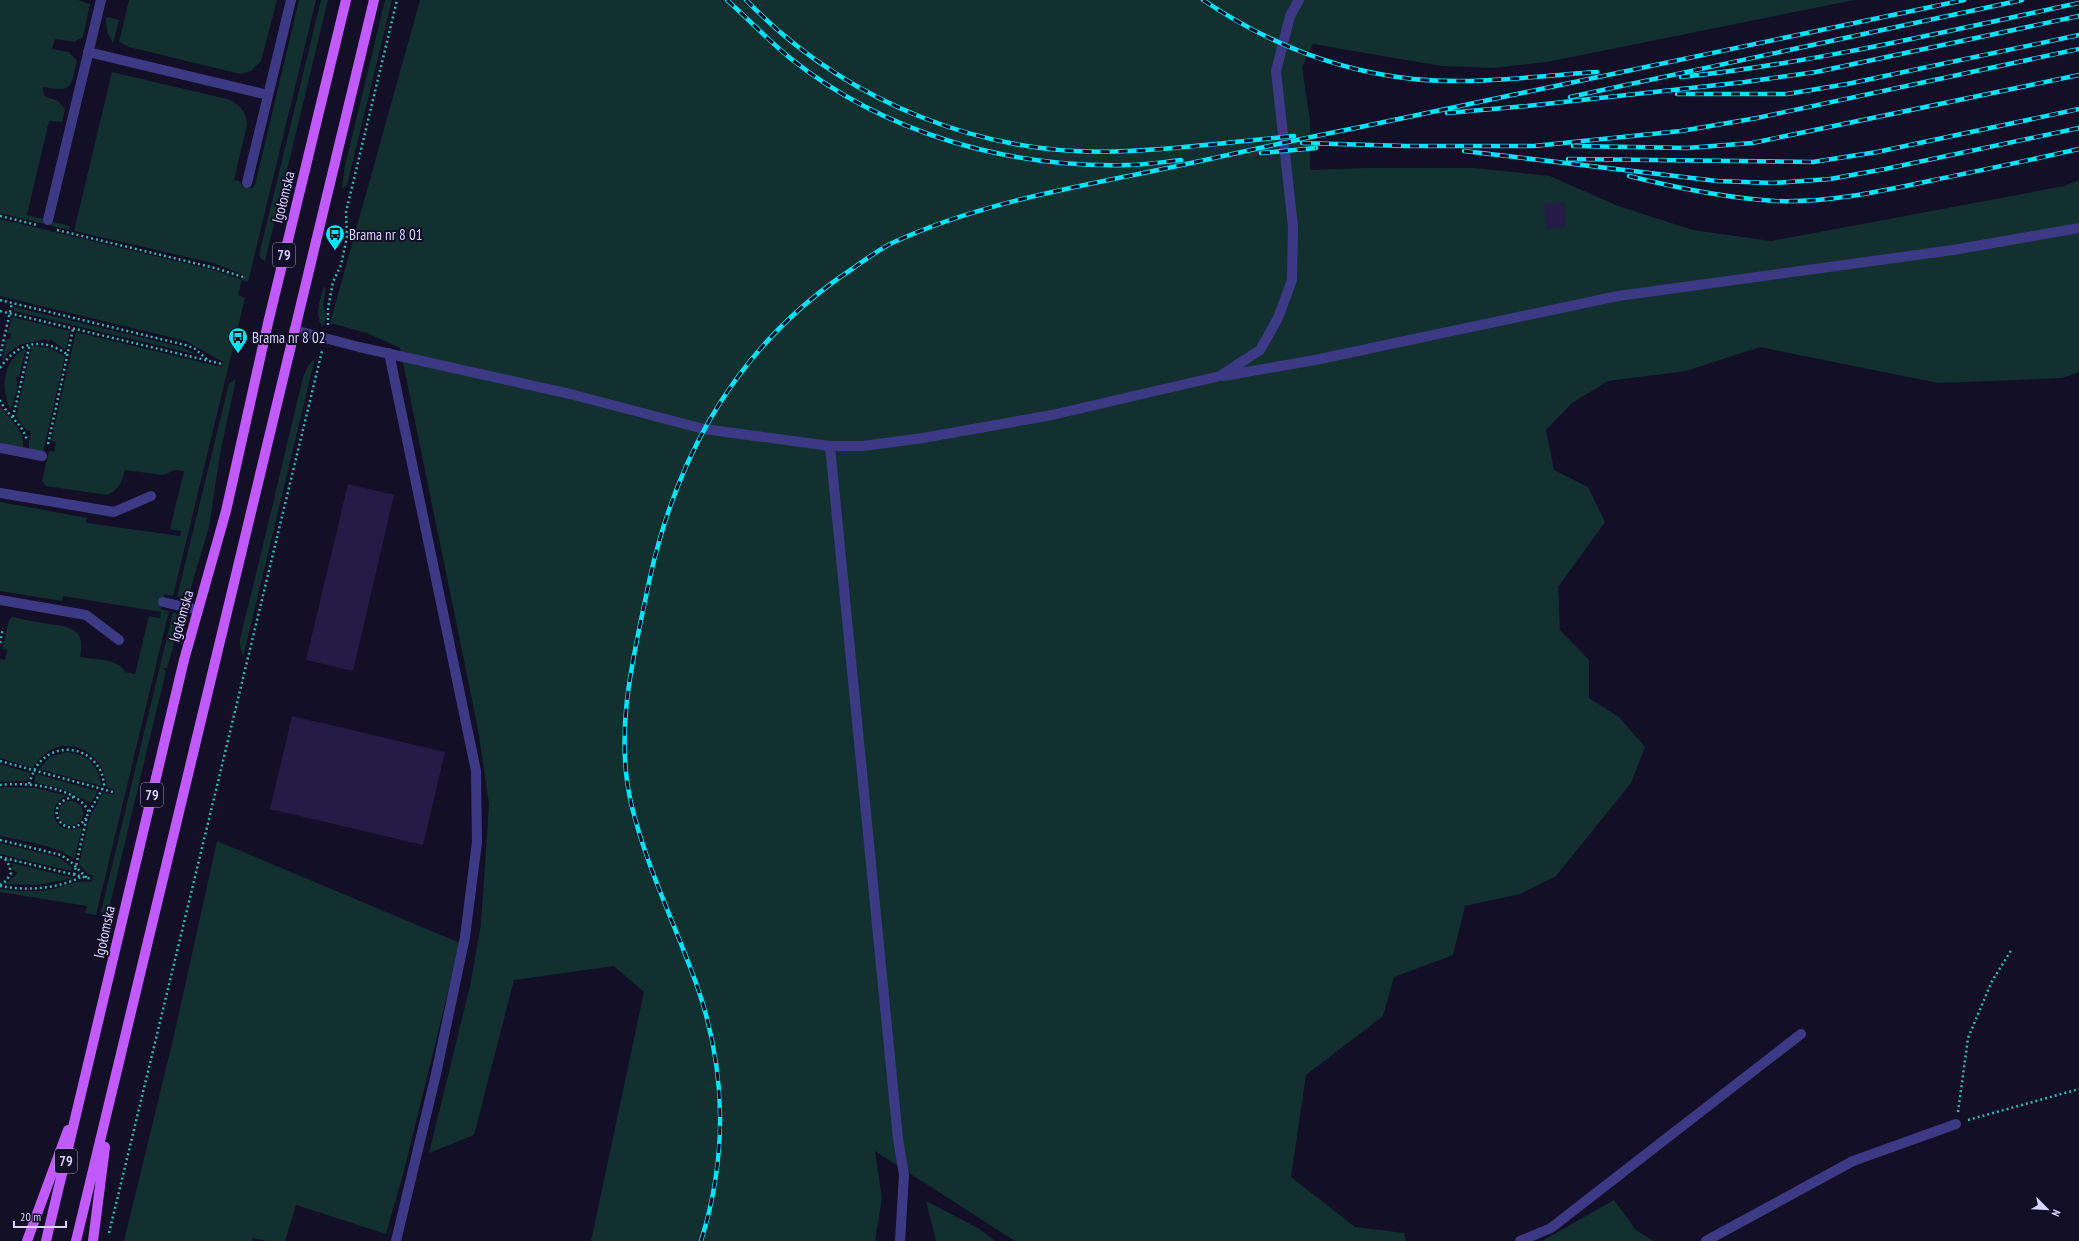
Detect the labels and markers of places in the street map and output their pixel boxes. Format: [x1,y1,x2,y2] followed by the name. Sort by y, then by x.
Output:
[324,223,346,251] bus stop icon: Brama nr 8 01
[349,225,422,244] place label: Brama nr 8 01
[227,326,249,354] bus stop icon: Brama nr 8 02
[252,328,325,347] place label: Brama nr 8 02

